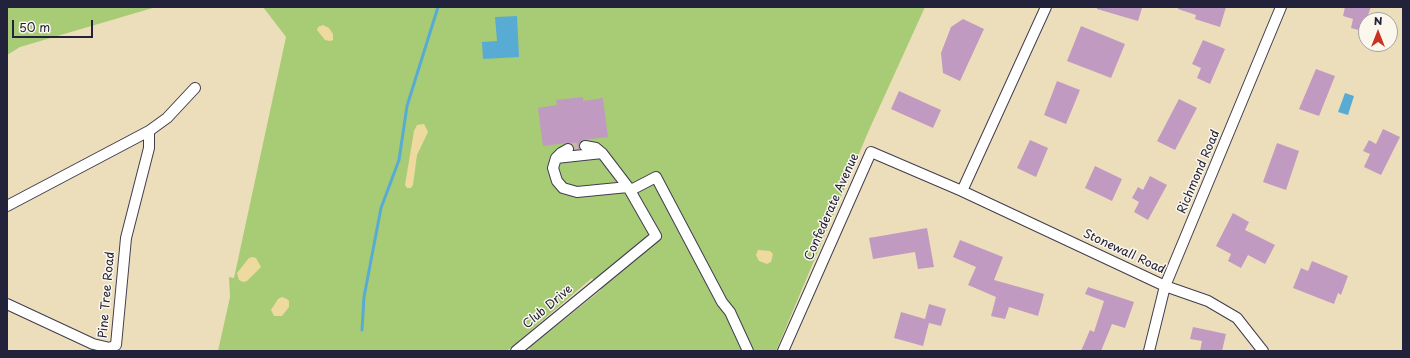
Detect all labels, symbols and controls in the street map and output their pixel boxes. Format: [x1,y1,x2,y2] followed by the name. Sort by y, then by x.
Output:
[14,12,95,38] scale bar
[1358,12,1398,52] north arrow
[1374,12,1382,29] text: N
[19,18,50,36] text: 50 m
[1175,128,1223,216] street label: Richmond Road
[802,151,862,263] street label: Confederate Avenue
[1081,227,1167,277] street label: Stonewall Road
[96,251,118,339] street label: Pine Tree Road
[520,282,576,332] street label: Club Drive

